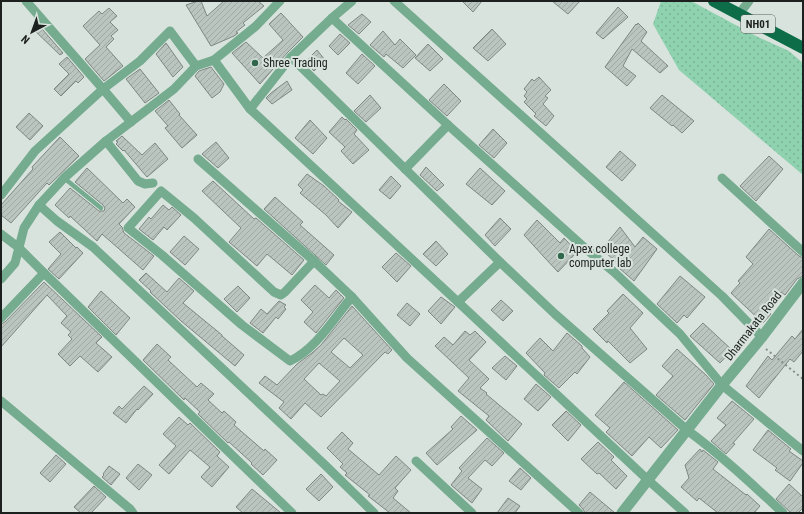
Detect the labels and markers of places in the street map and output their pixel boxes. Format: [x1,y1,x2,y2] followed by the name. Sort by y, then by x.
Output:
[263,56,328,70] place label: Shree Trading
[250,58,260,68] marker: Shree Trading
[569,242,631,270] place label: Apex college computer lab
[556,251,566,261] marker: Apex college computer lab

